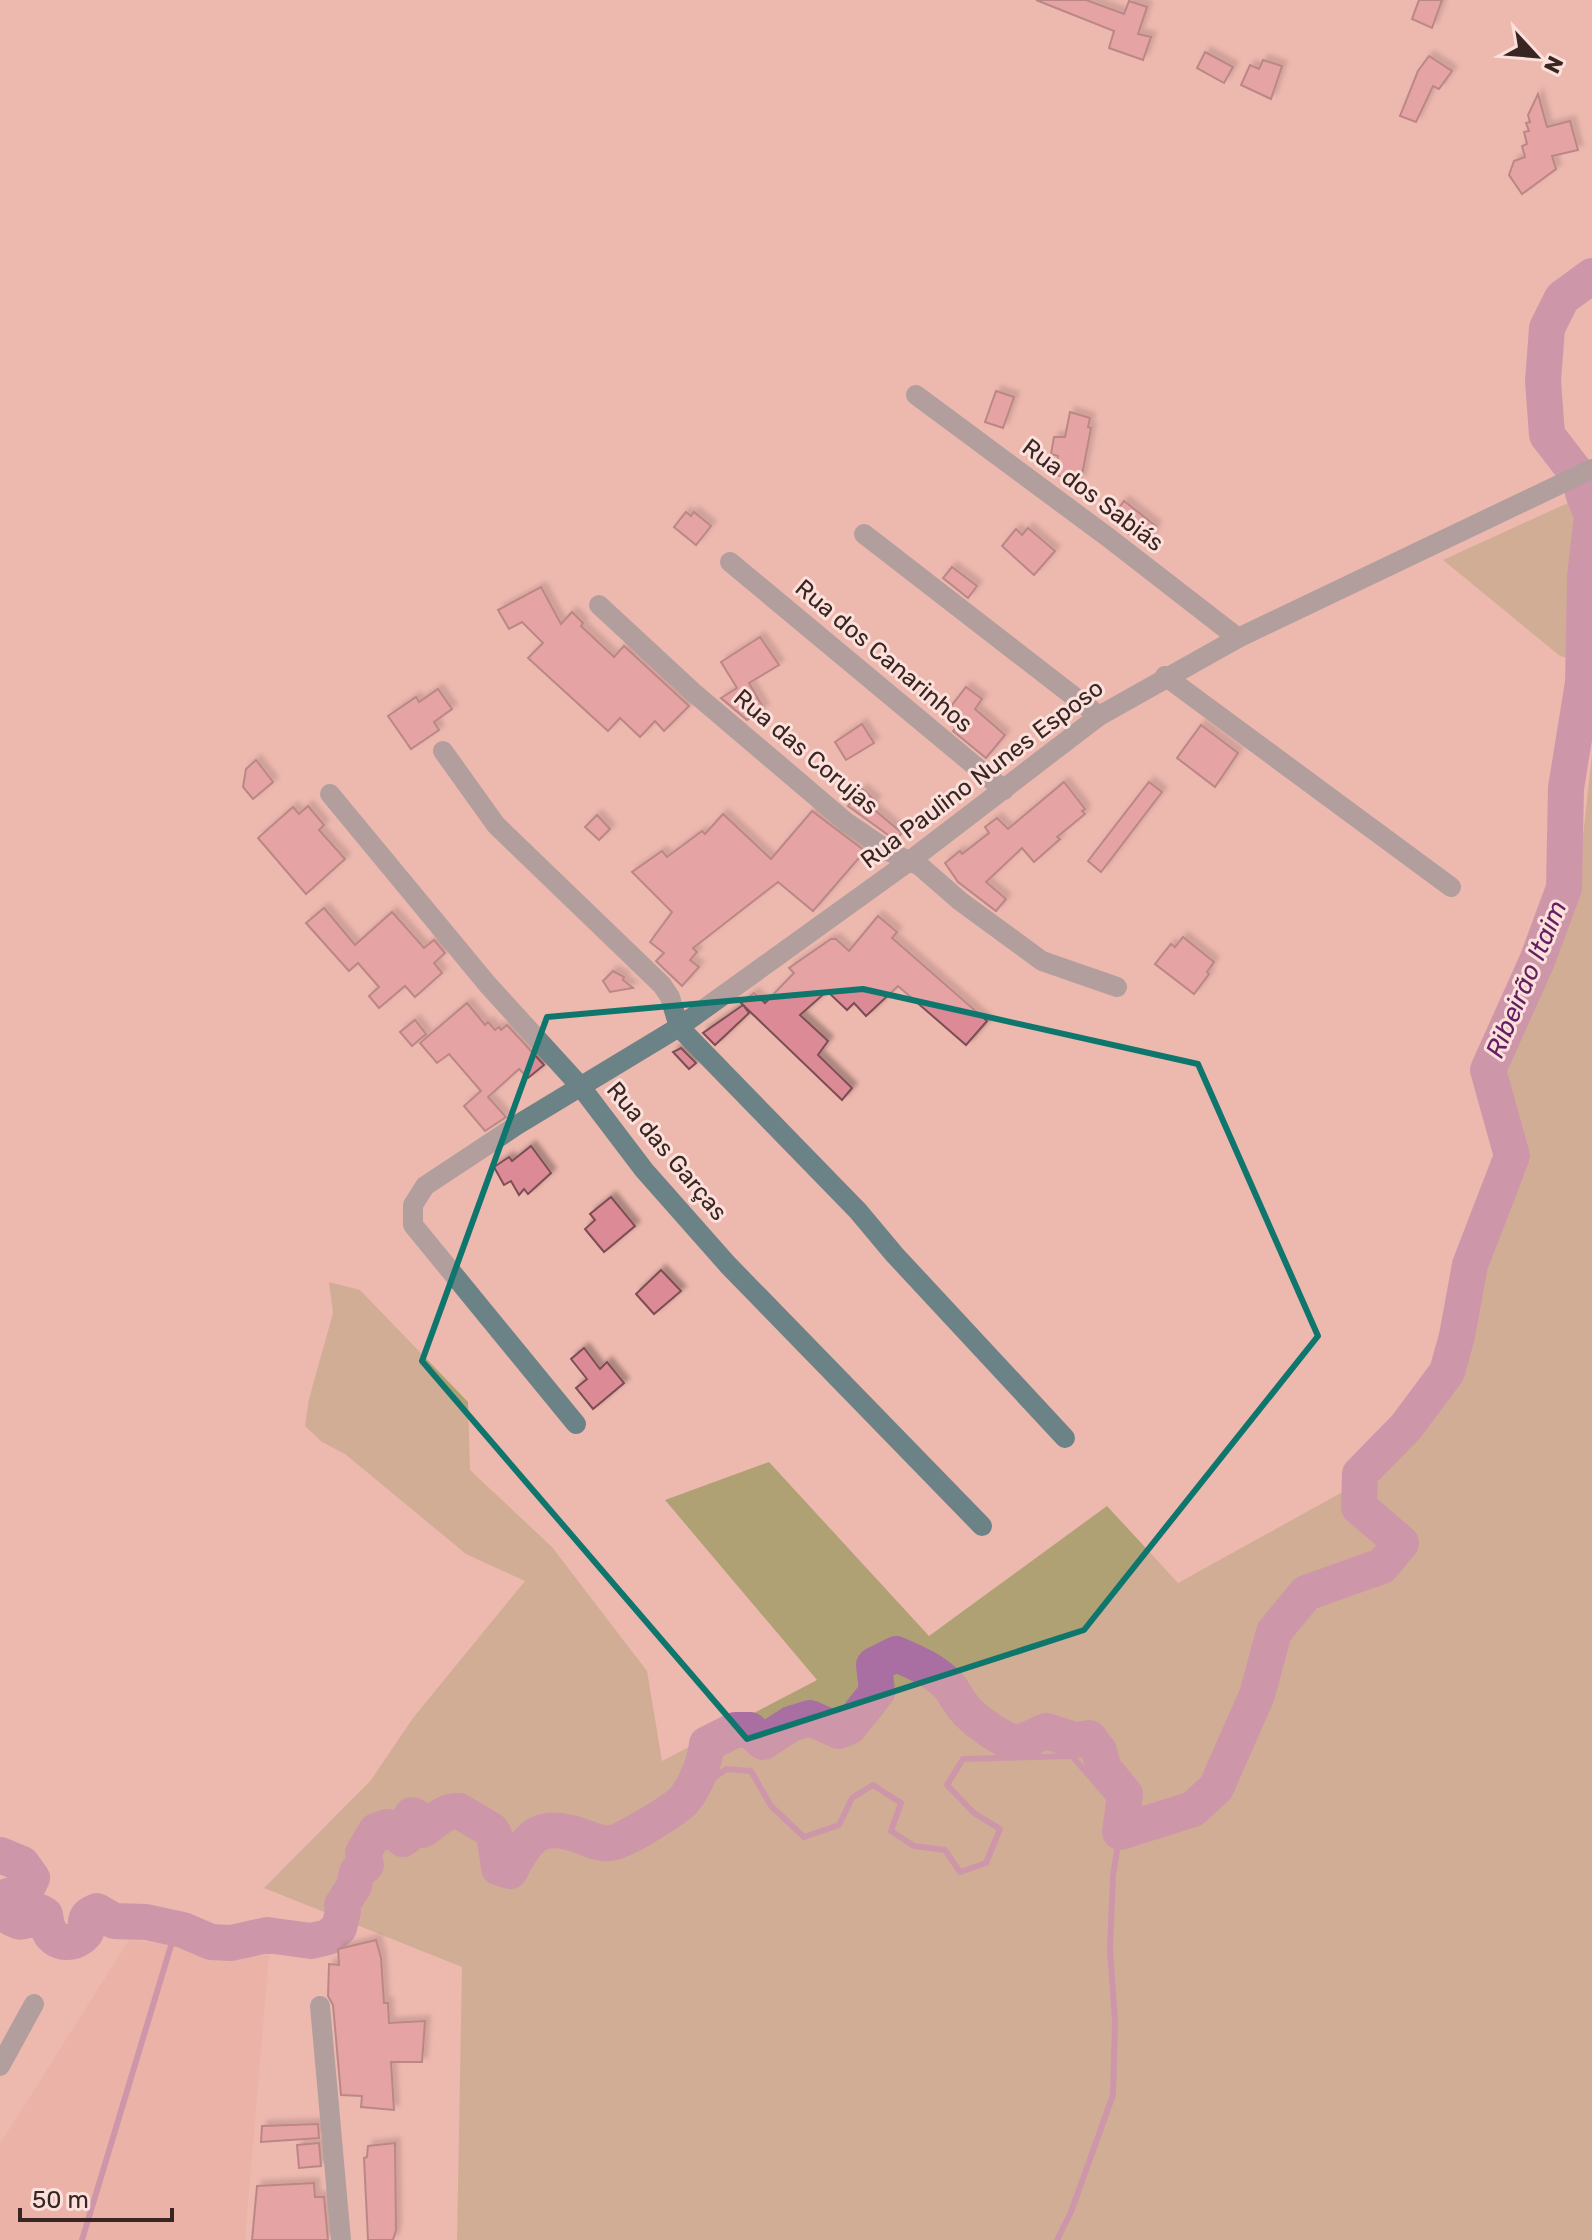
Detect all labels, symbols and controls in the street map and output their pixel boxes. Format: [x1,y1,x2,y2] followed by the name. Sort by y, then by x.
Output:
[1496,16,1576,96] north arrow
[1538,52,1569,78] text: N
[1017,433,1169,557] street label: Rua dos Sabiás
[790,574,978,738] street label: Rua dos Canarinhos
[855,674,1109,874] street label: Rua Paulino Nunes Esposo
[728,683,884,821] street label: Rua das Corujas
[1479,896,1574,1063] water label: Ribeirão Itaim
[601,1076,733,1226] street label: Rua das Garças
[20,2172,172,2222] scale bar
[32,2186,89,2214] text: 50 m

